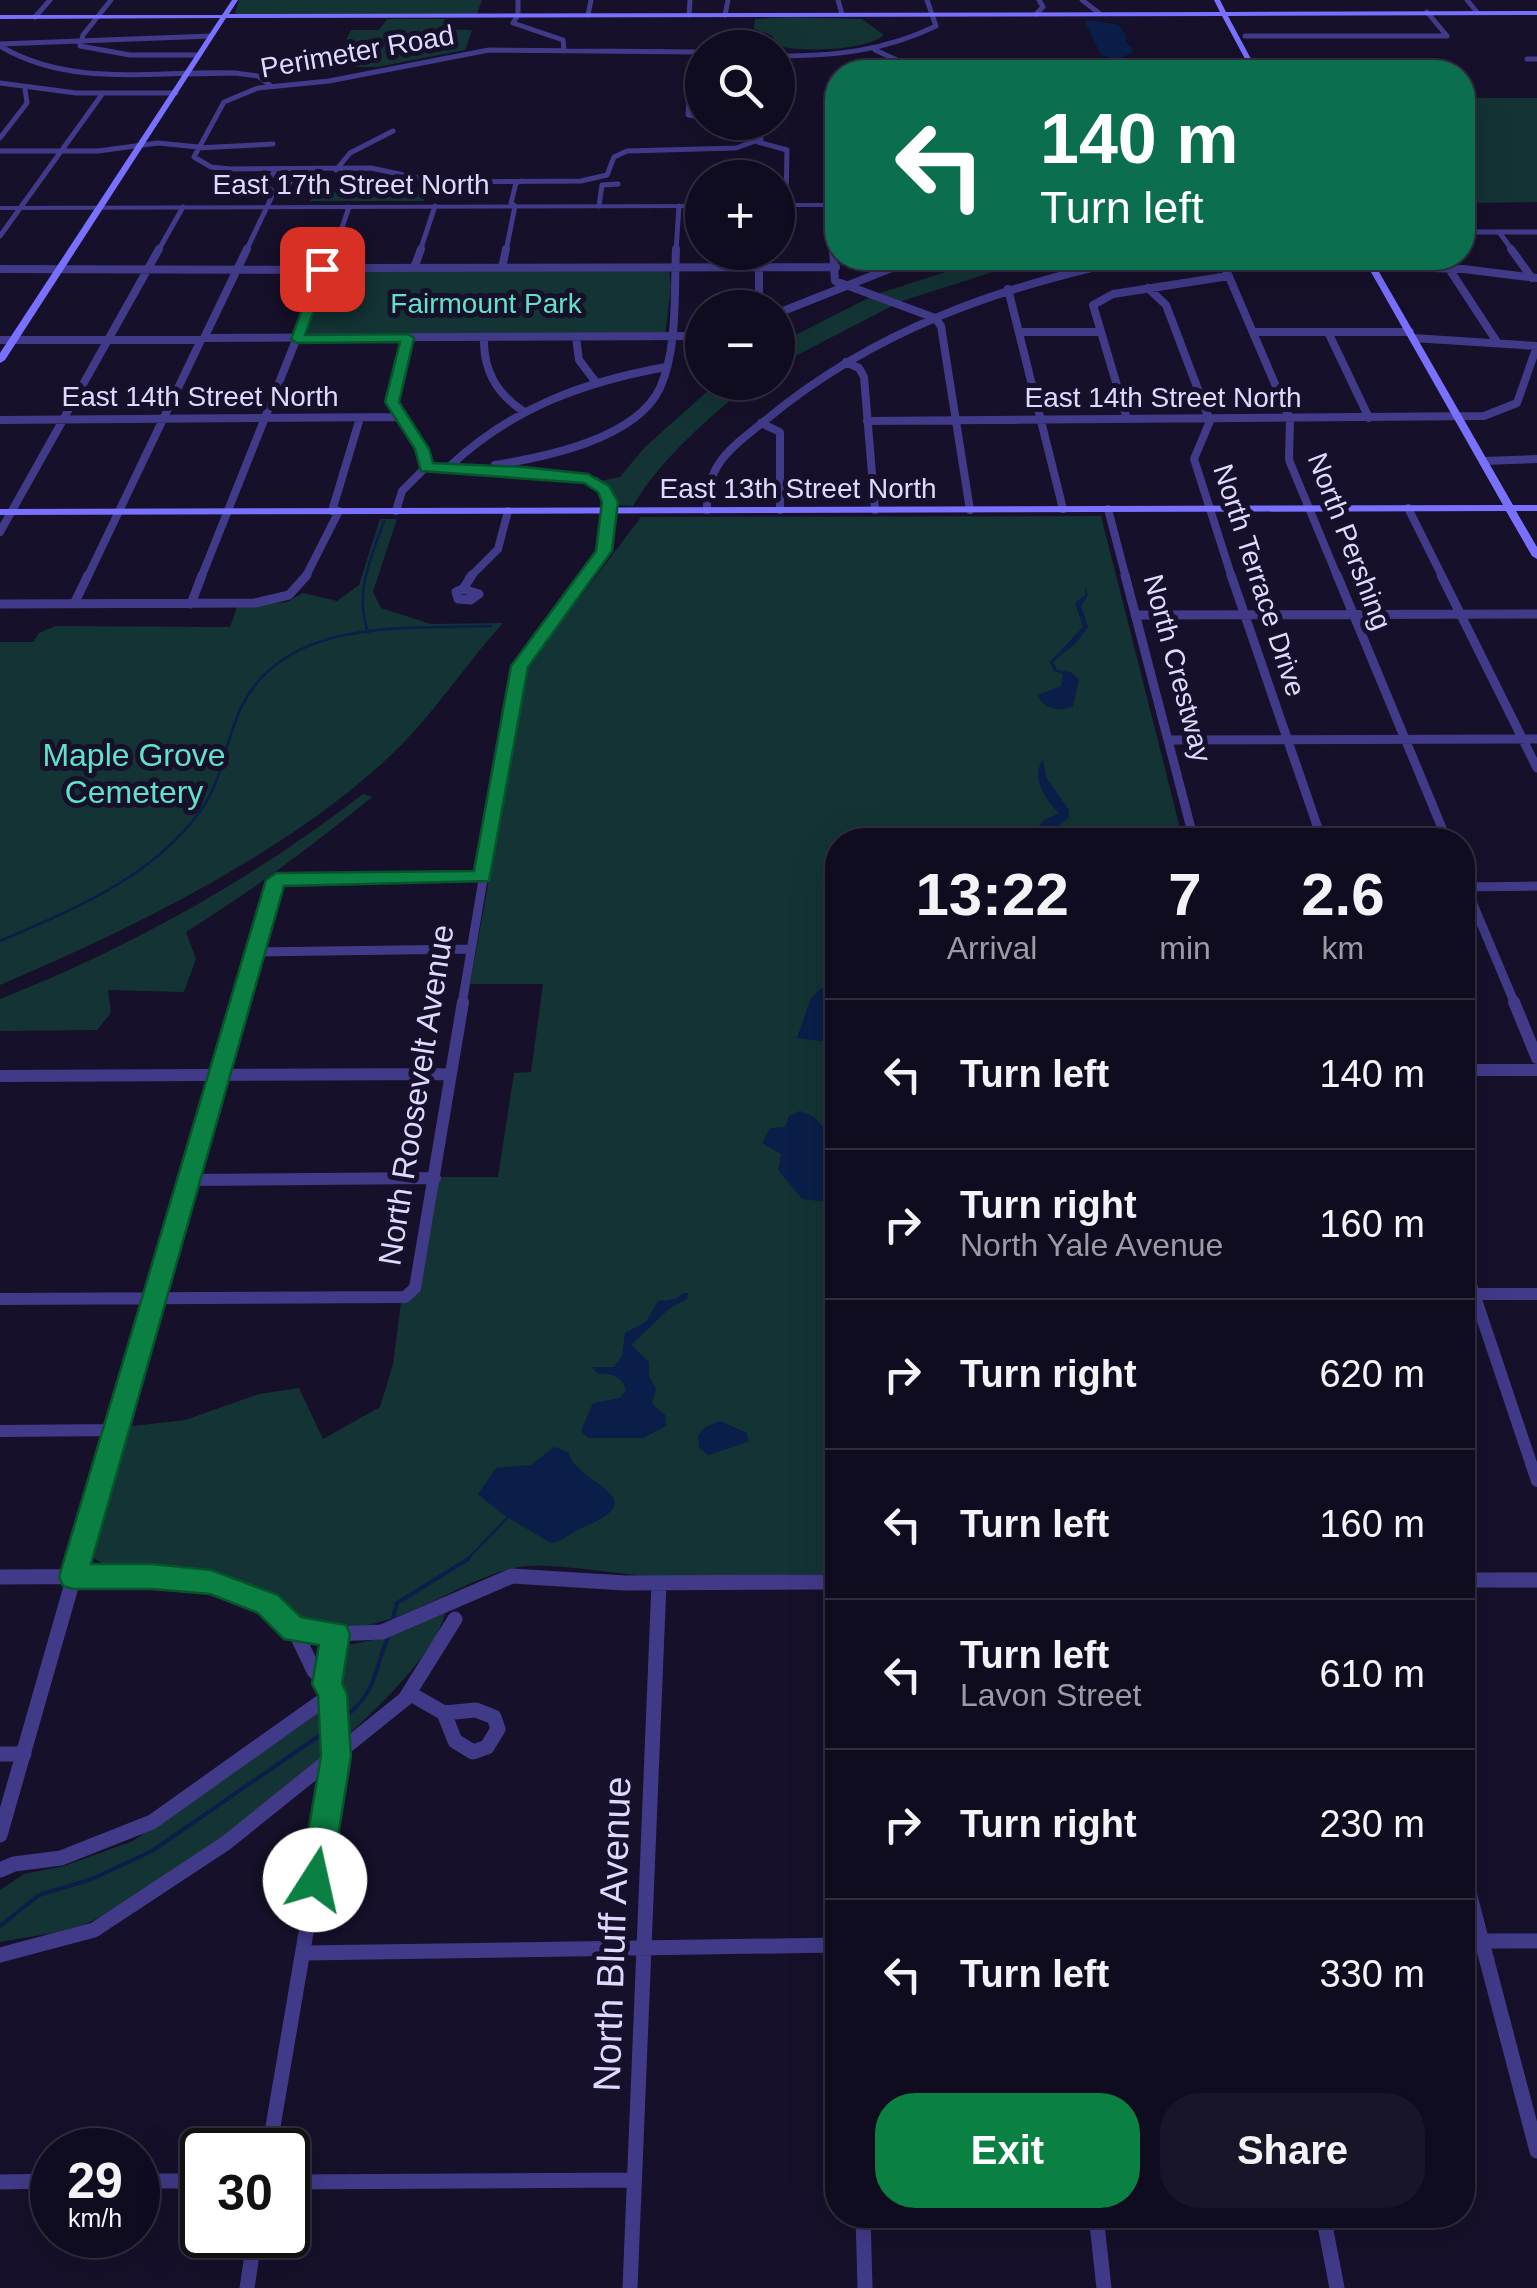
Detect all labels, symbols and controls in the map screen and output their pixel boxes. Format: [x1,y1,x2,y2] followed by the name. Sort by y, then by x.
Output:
[258,19,456,84] street label: Perimeter Road
[685,30,795,400] map controls
[685,30,795,140] button: search
[875,100,1005,230] icon: left
[1040,100,1238,178] text: 140 m
[685,160,795,270] button: +
[212,169,490,200] street label: East 17th Street North
[1040,182,1203,233] text: Turn left
[280,227,365,312] pin
[295,242,350,297] icon: arrive
[390,288,583,319] park label: Fairmount Park
[685,290,795,400] button: −
[61,381,339,412] street label: East 14th Street North
[1024,382,1302,413] street label: East 14th Street North
[1302,448,1397,634] street label: North Pershing
[1207,460,1312,700] street label: North Terrace Drive
[659,473,937,504] street label: East 13th Street North
[1138,571,1217,765] street label: North Crestway
[42,737,226,810] park label: Maple Grove Cemetery
[915,861,1069,928] text: 13:22
[1168,861,1202,928] text: 7
[1301,861,1385,928] text: 2.6
[371,922,461,1268] street label: North Roosevelt Avenue
[947,930,1037,966] text: Arrival
[1159,930,1211,966] text: min
[1322,930,1364,966] text: km
[875,1047,930,1102] icon: left
[960,1053,1109,1095] text: Turn left
[1319,1053,1425,1095] text: 140 m
[960,1184,1137,1226] text: Turn right
[875,1197,930,1252] icon: right
[1319,1203,1425,1245] text: 160 m
[960,1227,1223,1263] text: North Yale Avenue
[875,1347,930,1402] icon: right
[960,1353,1137,1395] text: Turn right
[1319,1353,1425,1395] text: 620 m
[875,1497,930,1552] icon: left
[960,1503,1109,1545] text: Turn left
[1319,1503,1425,1545] text: 160 m
[960,1634,1109,1676] text: Turn left
[875,1647,930,1702] icon: left
[1319,1653,1425,1695] text: 610 m
[960,1677,1141,1713] text: Lavon Street
[586,1776,638,2092] street label: North Bluff Avenue
[875,1797,930,1852] icon: right
[960,1803,1137,1845] text: Turn right
[1319,1803,1425,1845] text: 230 m
[263,1828,367,1932] position arrow
[875,1947,930,2002] icon: left
[960,1953,1109,1995] text: Turn left
[1319,1953,1425,1995] text: 330 m
[875,2093,1140,2208] button: Exit
[1160,2093,1425,2208] button: Share
[180,2128,310,2258] speed limit sign: 30
[67,2153,123,2209] text: 29
[68,2204,122,2232] text: km/h

